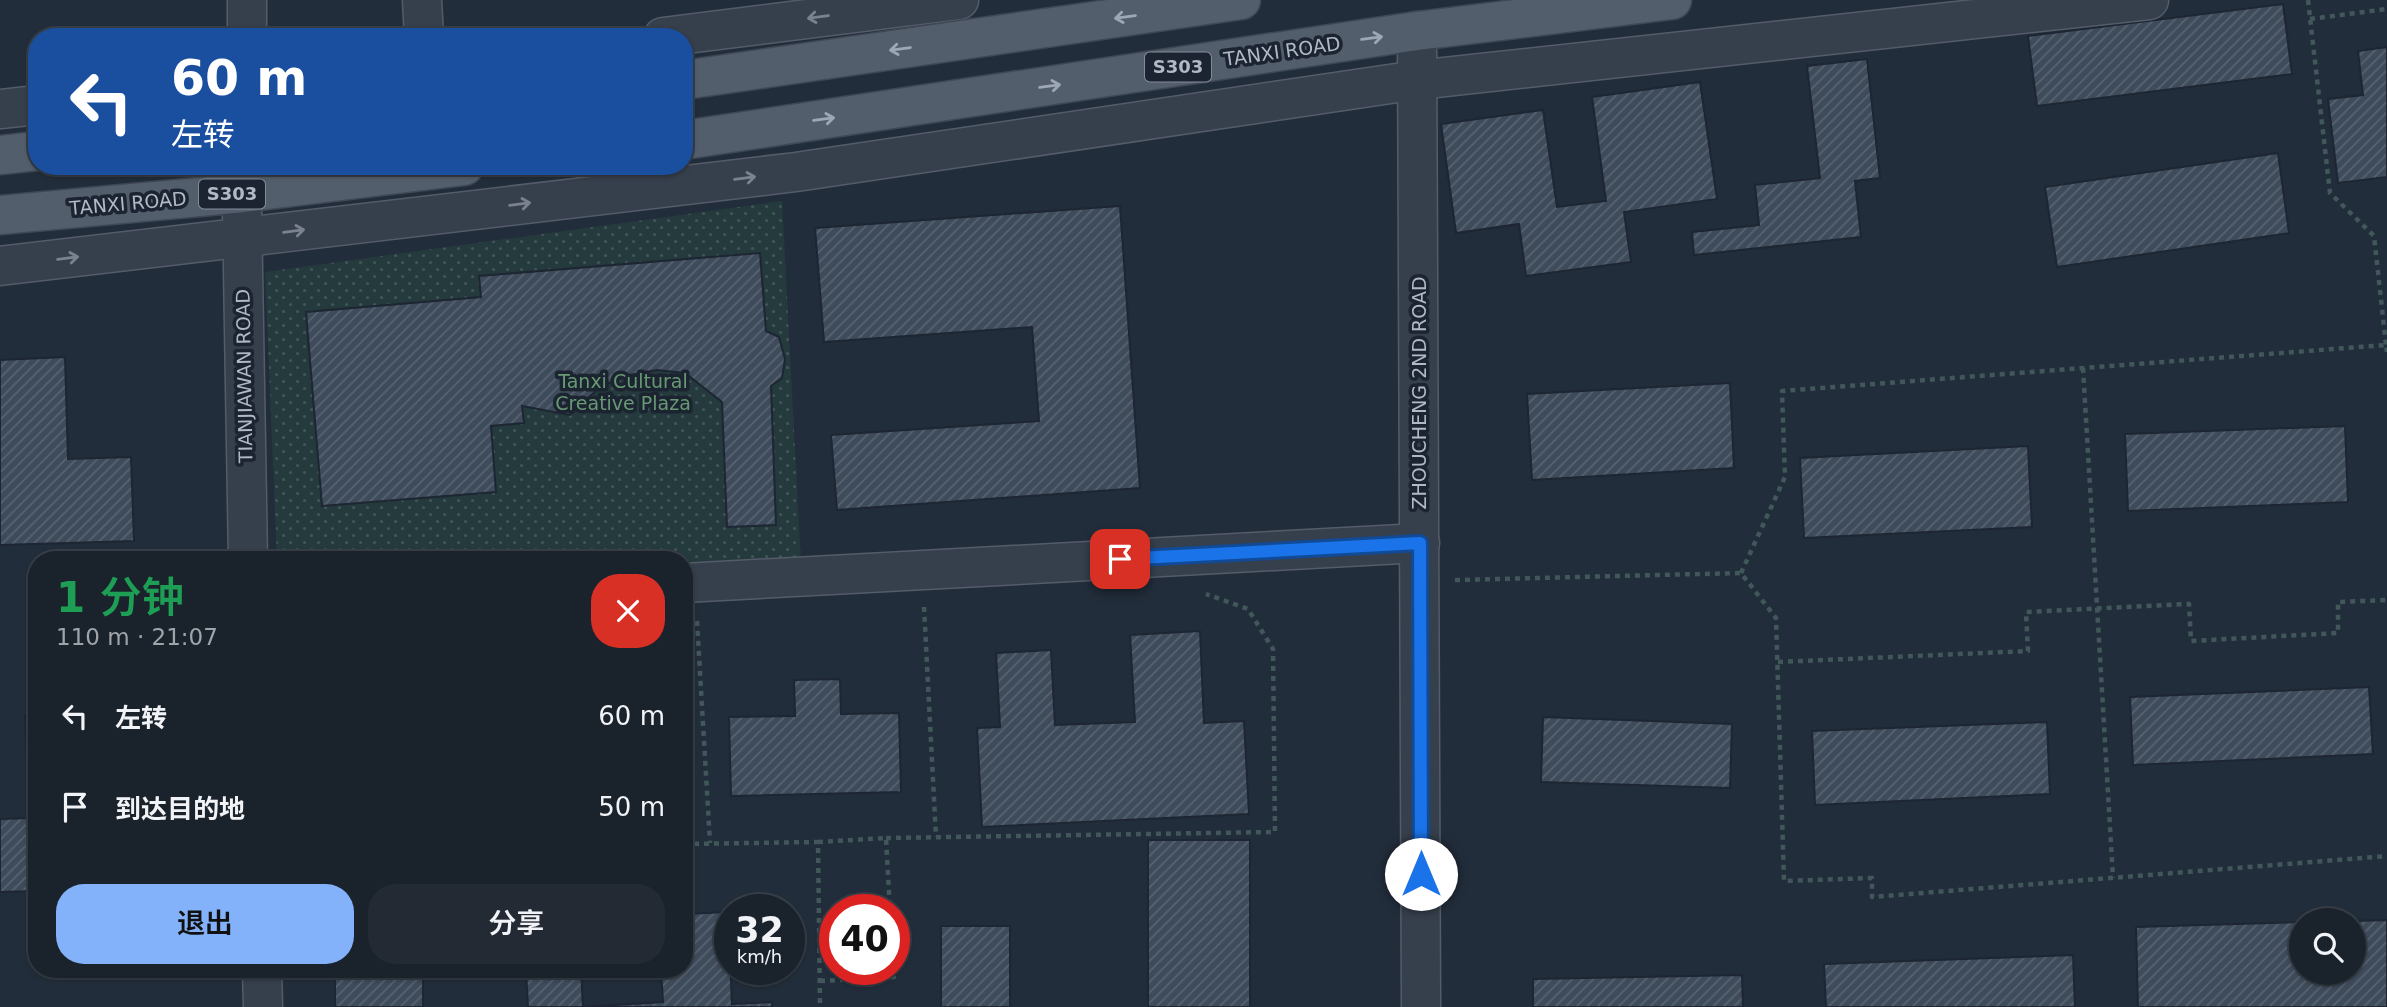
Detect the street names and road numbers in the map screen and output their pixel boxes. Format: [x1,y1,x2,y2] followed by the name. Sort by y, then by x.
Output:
[1221,32,1342,70] street label: TANXI ROAD
[1145,52,1211,82] road number: S303
[199,180,265,209] road number: S303
[68,187,187,219] street label: TANXI ROAD
[1408,276,1430,510] street label: ZHOUCHENG 2ND ROAD
[231,289,257,464] street label: TIANJIAWAN ROAD

